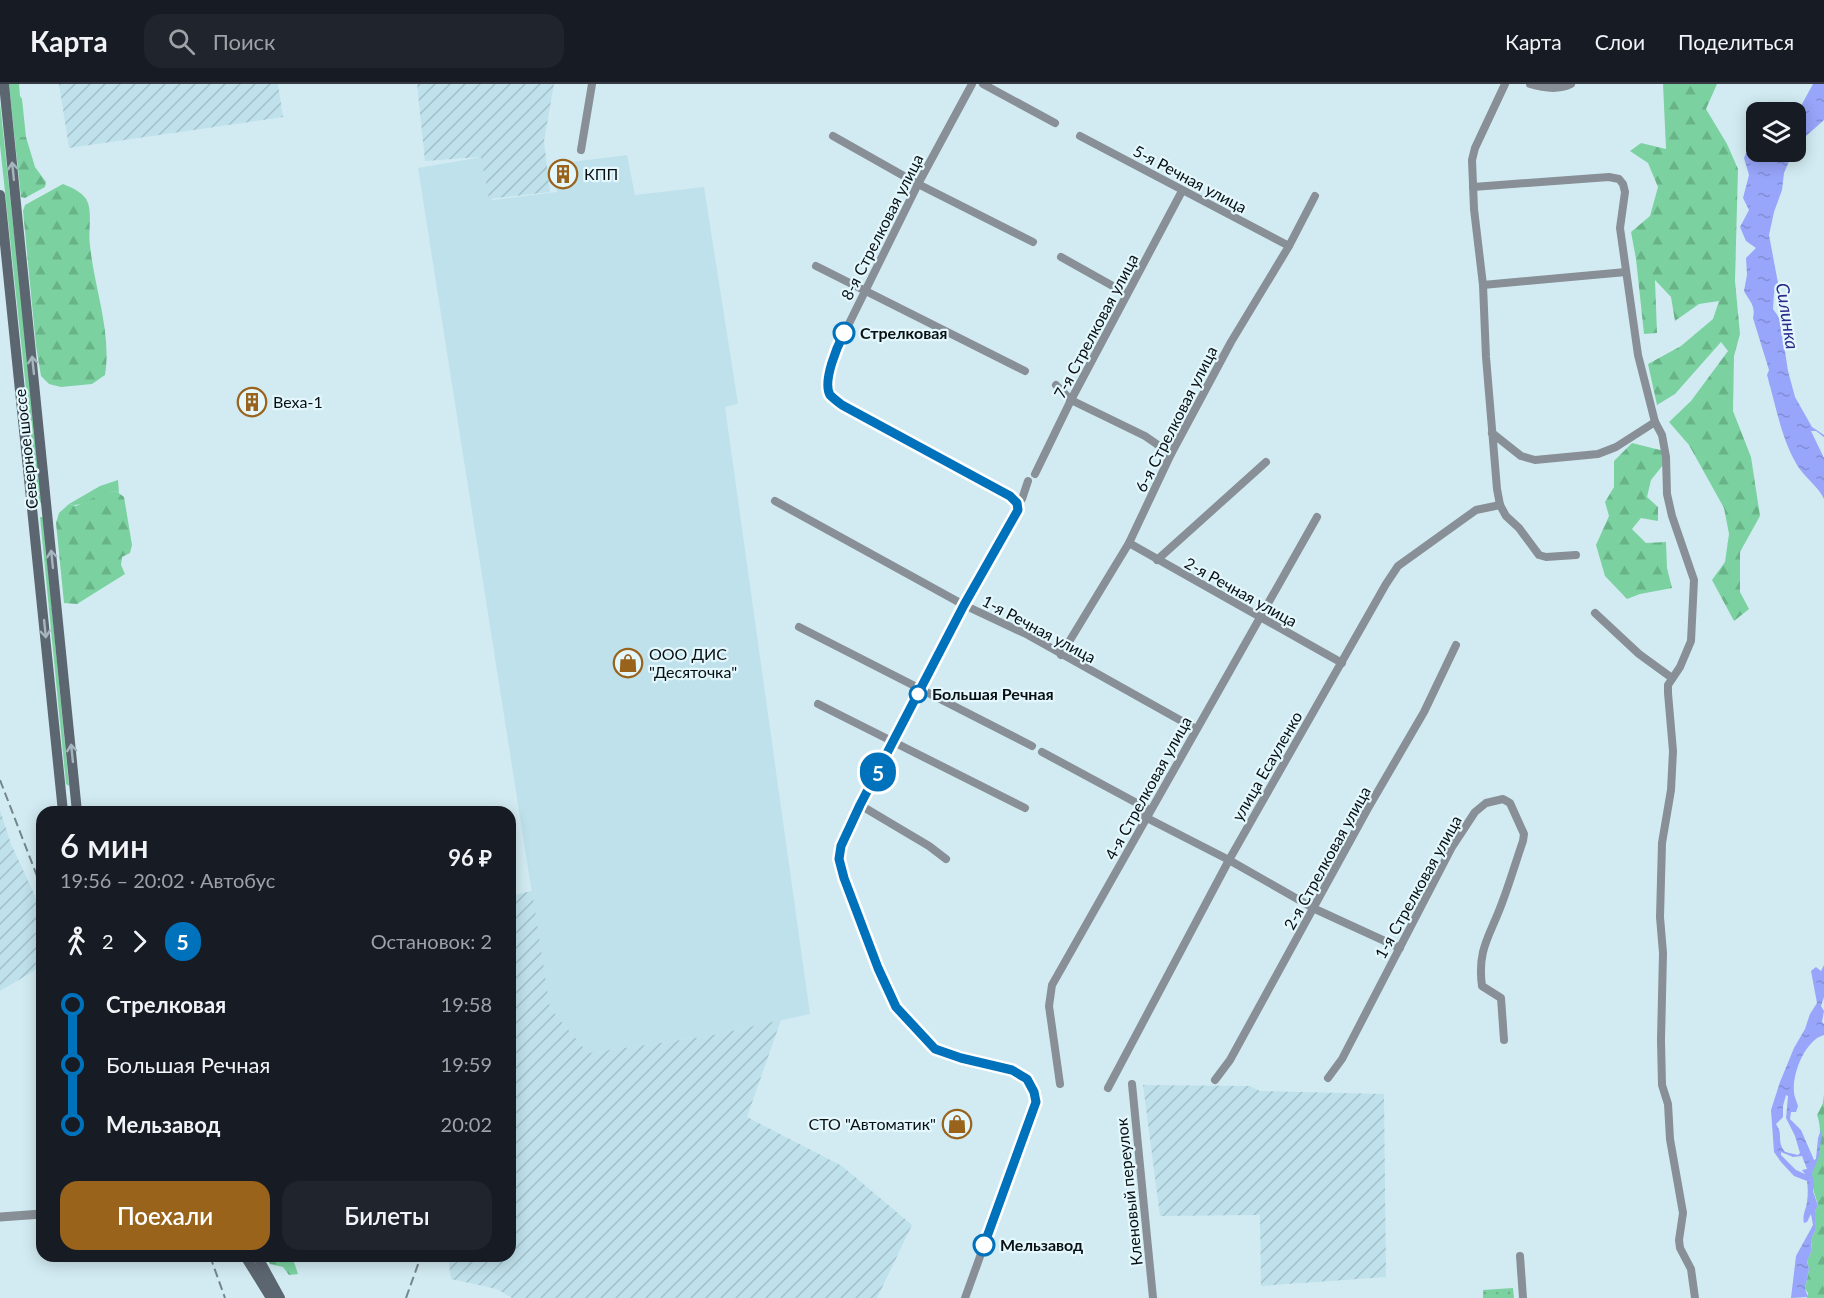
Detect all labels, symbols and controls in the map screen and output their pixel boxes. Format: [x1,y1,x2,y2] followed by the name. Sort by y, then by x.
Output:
[144,14,564,68] search box
[30,24,108,58] text: Карта
[165,25,198,58] icon: search
[213,28,276,55] text: Поиск
[1505,29,1562,54] text: Карта
[1595,29,1645,54] text: Слои
[1678,29,1794,54] text: Поделиться
[1746,102,1806,162] map controls
[1746,102,1806,162] button: layers
[1130,141,1250,216] street label: 5-я Речная улица
[837,151,927,303] street label: 8-я Стрелковая улица
[547,158,579,190] building icon: КПП
[7,162,18,182] one-way arrow
[584,164,618,183] place label: КПП
[1049,250,1142,401] street label: 7-я Стрелковая улица
[1772,281,1804,351] water label: Силинка
[833,322,855,344] marker: Стрелковая
[860,323,947,342] place label: Стрелковая
[1131,343,1221,495] street label: 6-я Стрелковая улица
[27,356,38,376] one-way arrow
[236,386,268,418] building icon: Веха-1
[10,388,41,510] street label: Северное шоссе
[273,392,323,411] place label: Веха-1
[46,550,57,570] one-way arrow
[1182,553,1301,630] street label: 2-я Речная улица
[979,591,1099,666] street label: 1-я Речная улица
[40,618,51,638] one-way arrow
[649,644,737,681] place label: ООО ДИС "Десяточка"
[612,647,644,679] shop icon: ООО ДИС "Десяточка"
[932,684,1054,703] place label: Большая Речная
[909,685,927,703] marker: Большая Речная
[1227,708,1306,824] street label: улица Есауленко
[1100,713,1195,863] street label: 4-я Стрелковая улица
[66,744,77,764] one-way arrow
[858,752,898,792] line badge: 5
[872,760,884,785] text: 5
[1279,783,1374,933] street label: 2-я Стрелковая улица
[1370,812,1465,962] street label: 1-я Стрелковая улица
[60,825,149,865] text: 6 мин
[448,844,492,871] text: 96 ₽
[60,868,275,892] text: 19:56 – 20:02 · Автобус
[60,925,93,958] icon: walk
[123,925,156,958] icon: forward
[102,929,114,953] text: 2
[177,929,189,954] text: 5
[371,929,492,953] text: Остановок: 2
[106,991,226,1018] text: Стрелковая
[441,992,492,1016] text: 19:58
[106,1051,270,1078] text: Большая Речная
[441,1052,492,1076] text: 19:59
[941,1108,973,1140] shop icon: СТО "Автоматик"
[106,1111,220,1138] text: Мельзавод
[441,1112,492,1136] text: 20:02
[808,1114,936,1133] place label: СТО "Автоматик"
[1111,1117,1146,1267] street label: Кленовый переулок
[60,1181,270,1250] button: Поехали
[282,1181,492,1250] button: Билеты
[973,1234,995,1256] marker: Мельзавод
[1000,1235,1083,1254] place label: Мельзавод

